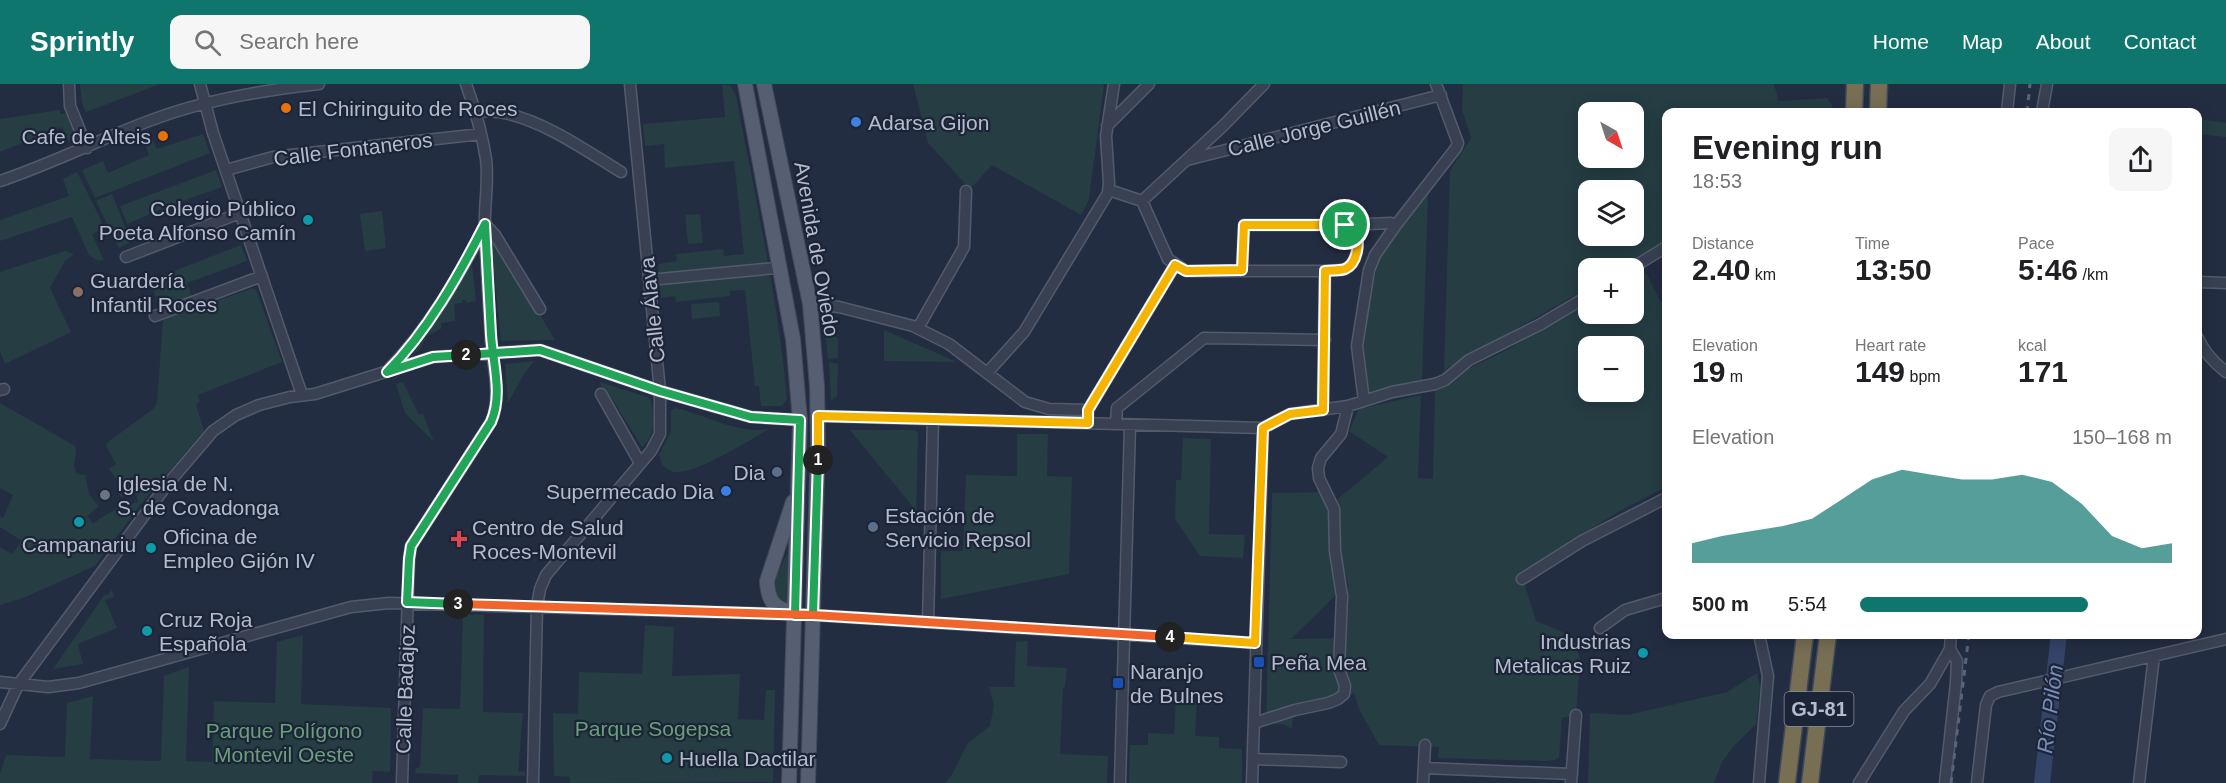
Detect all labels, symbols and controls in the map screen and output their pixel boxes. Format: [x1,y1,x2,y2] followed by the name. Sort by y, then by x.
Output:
[170,15,590,69] search box
[30,26,134,57] text: Sprintly
[191,26,224,59] icon: search
[239,29,359,54] text: Search here
[1873,30,1929,53] text: Home
[1962,30,2003,53] text: Map
[2036,30,2091,53] text: About
[2124,30,2196,53] text: Contact
[1225,95,1403,161] street label: Calle Jorge Guillén
[298,97,517,120] place label: El Chiringuito de Roces
[279,101,293,115] marker: El Chiringuito de Roces
[1578,102,1644,168] north arrow
[1578,102,1644,402] map controls
[868,111,989,134] place label: Adarsa Gijon
[849,115,863,129] marker: Adarsa Gijon
[21,125,151,148] place label: Cafe de Alteis
[272,128,434,170] street label: Calle Fontaneros
[2109,128,2172,191] button: share
[156,129,170,143] marker: Cafe de Alteis
[1692,129,1883,166] text: Evening run
[790,160,844,338] street label: Avenida de Oviedo
[1692,170,1742,192] text: 18:53
[1578,180,1644,246] button: layers
[99,197,296,244] place label: Colegio Público Poeta Alfonso Camín
[1319,199,1370,250] pin
[1328,208,1361,241] icon: arrive
[301,213,315,227] marker: Colegio Público Poeta Alfonso Camín
[1692,235,1754,252] text: Distance
[1855,235,1890,252] text: Time
[2018,235,2054,252] text: Pace
[1692,253,1750,286] text: 2.40
[1855,253,1932,286] text: 13:50
[2018,253,2078,286] text: 5:46
[635,256,669,364] street label: Calle Álava
[1578,258,1644,324] button: +
[1750,266,1776,283] text: km
[2078,266,2108,283] text: /km
[90,269,217,316] place label: Guardería Infantil Roces
[71,285,85,299] marker: Guardería Infantil Roces
[1578,336,1644,402] button: −
[1692,337,1758,354] text: Elevation
[1855,337,1926,354] text: Heart rate
[2018,337,2046,354] text: kcal
[451,340,481,370] pin: 2
[462,346,470,363] text: 2
[1692,355,1725,388] text: 19
[1855,355,1905,388] text: 149
[2018,355,2068,388] text: 171
[1725,368,1743,385] text: m
[1905,368,1941,385] text: bpm
[1692,426,1774,448] text: Elevation
[2072,426,2172,448] text: 150–168 m
[803,445,833,475] pin: 1
[814,451,822,468] text: 1
[733,461,765,484] place label: Dia
[770,465,784,479] marker: Dia
[117,472,280,519] place label: Iglesia de N. S. de Covadonga
[546,480,714,503] place label: Supermecado Dia
[719,484,733,498] marker: Supermecado Dia
[98,488,112,502] marker: Iglesia de N. S. de Covadonga
[885,504,1031,551] place label: Estación de Servicio Repsol
[72,515,86,529] marker: Campanariu
[472,516,624,563] place label: Centro de Salud Roces-Montevil
[866,520,880,534] marker: Estación de Servicio Repsol
[163,525,315,572] place label: Oficina de Empleo Gijón IV
[450,530,468,548] marker: Centro de Salud Roces-Montevil
[22,533,136,556] place label: Campanariu
[144,541,158,555] marker: Oficina de Empleo Gijón IV
[443,589,473,619] pin: 3
[1692,593,1749,615] text: 500 m
[1788,593,1827,615] text: 5:54
[454,595,462,612] text: 3
[159,608,253,655] place label: Cruz Roja Española
[1155,622,1185,652] pin: 4
[140,624,154,638] marker: Cruz Roja Española
[391,624,419,754] street label: Calle Badajoz
[1166,628,1174,645] text: 4
[1494,630,1631,677] place label: Industrias Metalicas Ruiz
[1636,646,1650,660] marker: Industrias Metalicas Ruiz
[1271,651,1367,674] place label: Peña Mea
[1252,655,1266,669] marker: Peña Mea
[1130,660,1223,707] place label: Naranjo de Bulnes
[2032,663,2068,755] water label: Río Pilón
[1111,676,1125,690] marker: Naranjo de Bulnes
[1784,692,1854,726] road number: GJ-81
[575,717,732,740] park label: Parque Sogepsa
[206,719,362,766] park label: Parque Polígono Montevil Oeste
[679,747,816,770] place label: Huella Dactilar
[660,751,674,765] marker: Huella Dactilar

